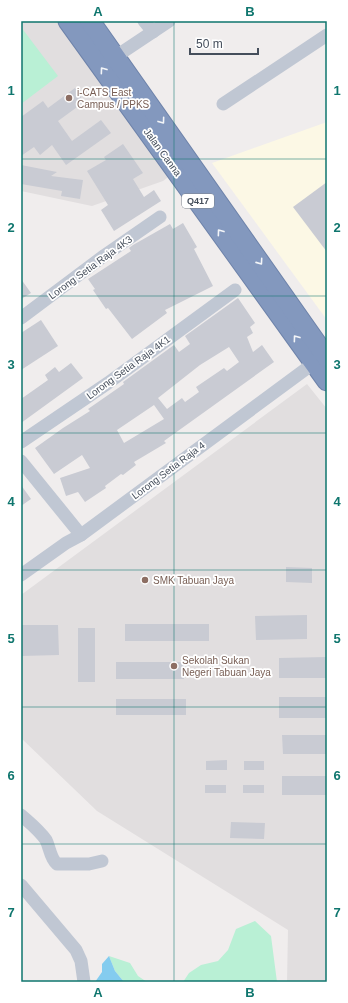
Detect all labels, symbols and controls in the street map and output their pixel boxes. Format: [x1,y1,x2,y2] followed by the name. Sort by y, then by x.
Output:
[93,4,103,19] text: A
[245,4,255,19] text: B
[190,30,258,56] scale bar
[196,37,223,51] text: 50 m
[100,67,108,74] one-way arrow
[7,83,15,98] text: 1
[333,83,341,98] text: 1
[77,87,150,110] place label: i-CATS East Campus / PPKS
[64,93,74,103] marker: i-CATS East Campus / PPKS
[157,117,164,124] one-way arrow
[142,126,184,179] street label: Jalan Canna
[182,194,214,208] road number: Q417
[7,220,15,235] text: 2
[333,220,341,235] text: 2
[217,229,225,236] one-way arrow
[46,233,135,301] street label: Lorong Setia Raja 4K3
[255,258,263,265] one-way arrow
[84,333,173,401] street label: Lorong Setia Raja 4K1
[294,335,301,342] one-way arrow
[7,357,15,372] text: 3
[333,357,341,372] text: 3
[130,439,207,501] street label: Lorong Setia Raja 4
[7,494,15,509] text: 4
[333,494,341,509] text: 4
[140,575,150,585] marker: SMK Tabuan Jaya
[153,575,234,586] place label: SMK Tabuan Jaya
[7,631,15,646] text: 5
[333,631,341,646] text: 5
[182,655,271,678] place label: Sekolah Sukan Negeri Tabuan Jaya
[169,661,179,671] marker: Sekolah Sukan Negeri Tabuan Jaya
[7,768,15,783] text: 6
[333,768,341,783] text: 6
[7,905,15,920] text: 7
[333,905,341,920] text: 7
[93,985,103,1000] text: A
[245,985,255,1000] text: B

